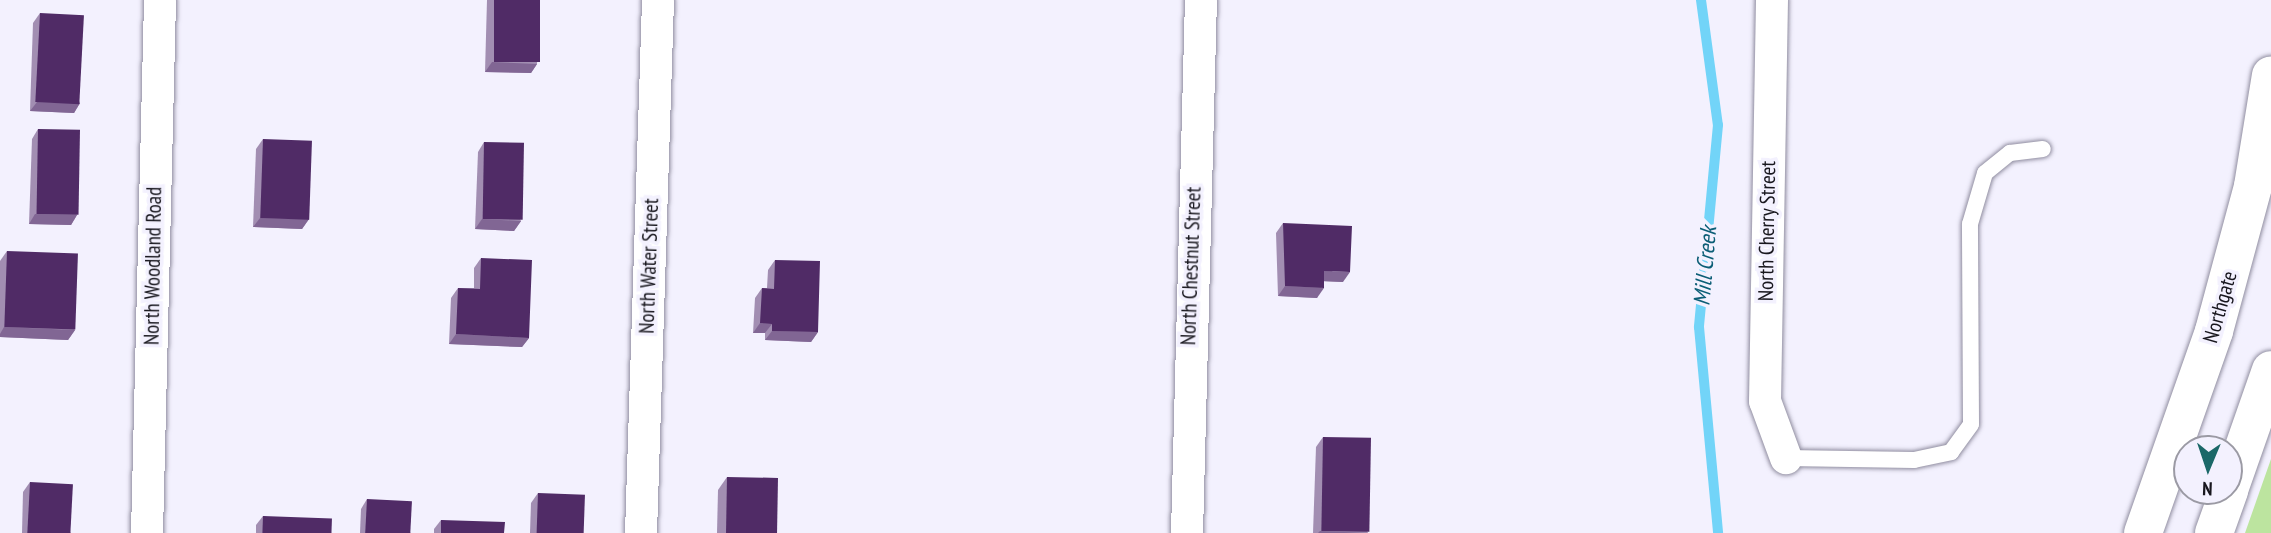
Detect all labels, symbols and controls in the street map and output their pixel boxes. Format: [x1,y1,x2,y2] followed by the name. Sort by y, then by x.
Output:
[1753,160,1781,302] street label: North Cherry Street
[1176,186,1206,346] street label: North Chestnut Street
[139,187,167,345] street label: North Woodland Road
[634,198,664,334] street label: North Water Street
[1688,225,1722,307] water label: Mill Creek
[2198,268,2242,346] street label: Northgate
[2173,435,2243,505] north arrow
[2202,477,2213,501] text: N

